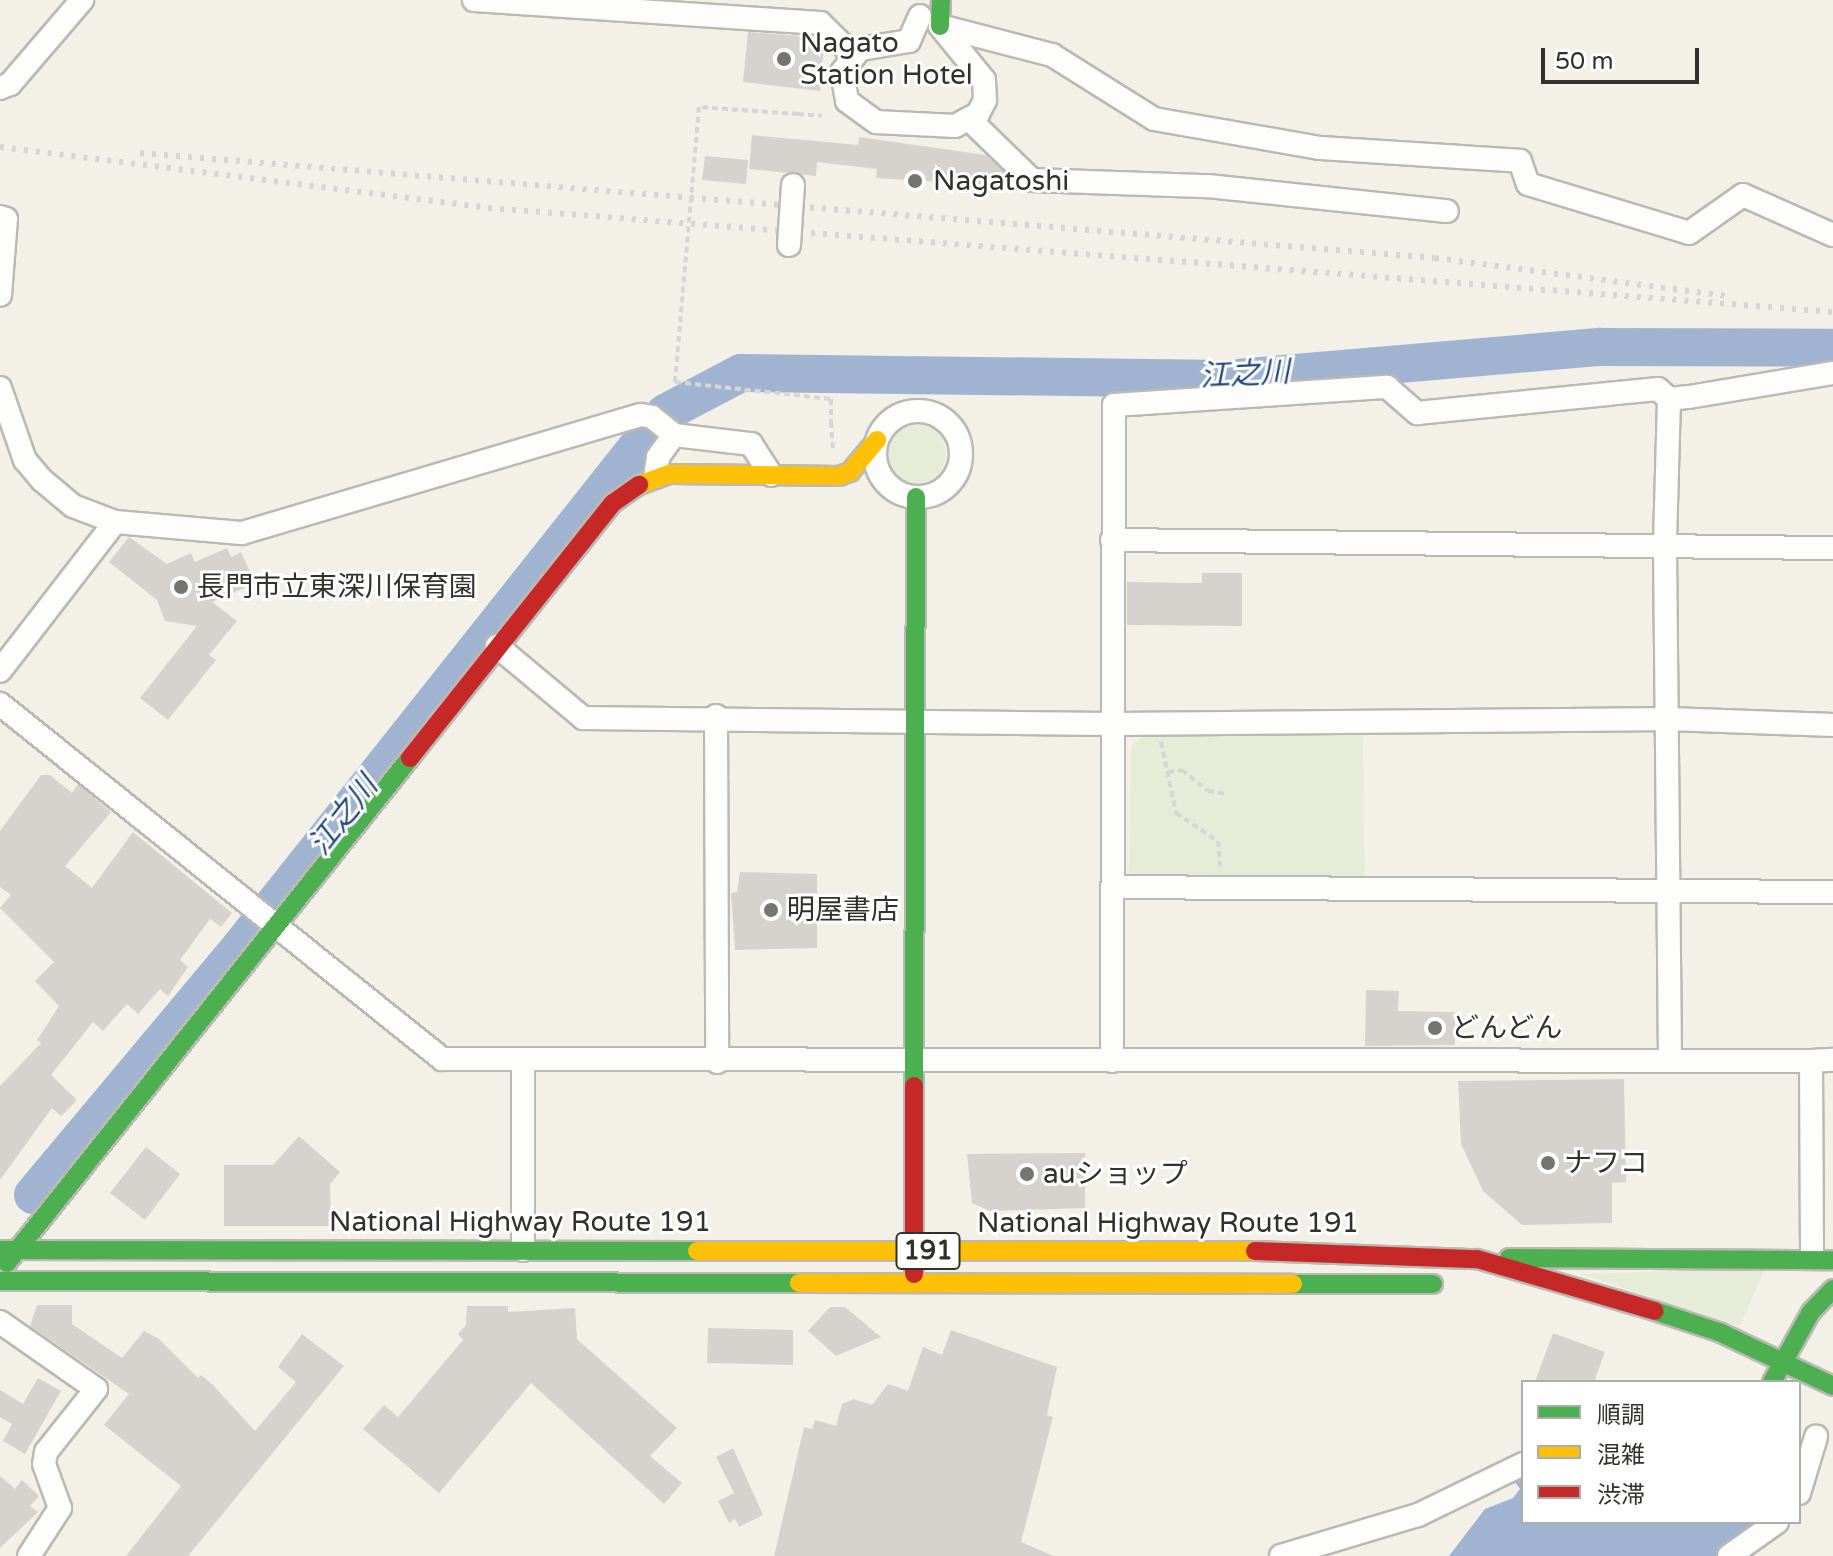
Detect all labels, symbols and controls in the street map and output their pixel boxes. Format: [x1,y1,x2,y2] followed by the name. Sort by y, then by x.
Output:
[800,26,973,92] place label: Nagato Station Hotel
[1545,32,1703,82] scale bar
[1555,47,1613,76] text: 50 m
[775,50,793,68] marker: Nagato Station Hotel
[933,164,1069,198] place label: Nagatoshi
[904,170,926,192] marker: Nagatoshi
[1199,355,1291,395] water label: 江之川
[197,570,477,604] place label: 長門市立東深川保育園
[172,578,190,596] marker: 長門市立東深川保育園
[302,769,386,863] water label: 江之川
[787,893,899,927] place label: 明屋書店
[762,901,780,919] marker: 明屋書店
[1451,1011,1563,1045] place label: どんどん
[1426,1019,1444,1037] marker: どんどん
[1564,1146,1648,1180] place label: ナフコ
[1539,1154,1557,1172] marker: ナフコ
[1043,1157,1188,1191] place label: auショップ
[1018,1165,1036,1183] marker: auショップ
[329,1205,711,1239] street label: National Highway Route 191
[977,1206,1359,1240] street label: National Highway Route 191
[894,1229,962,1273] road number: 191
[1521,1380,1801,1524] legend
[1597,1401,1645,1430] text: 順調
[1597,1441,1645,1470] text: 混雑
[1597,1481,1645,1510] text: 渋滞

